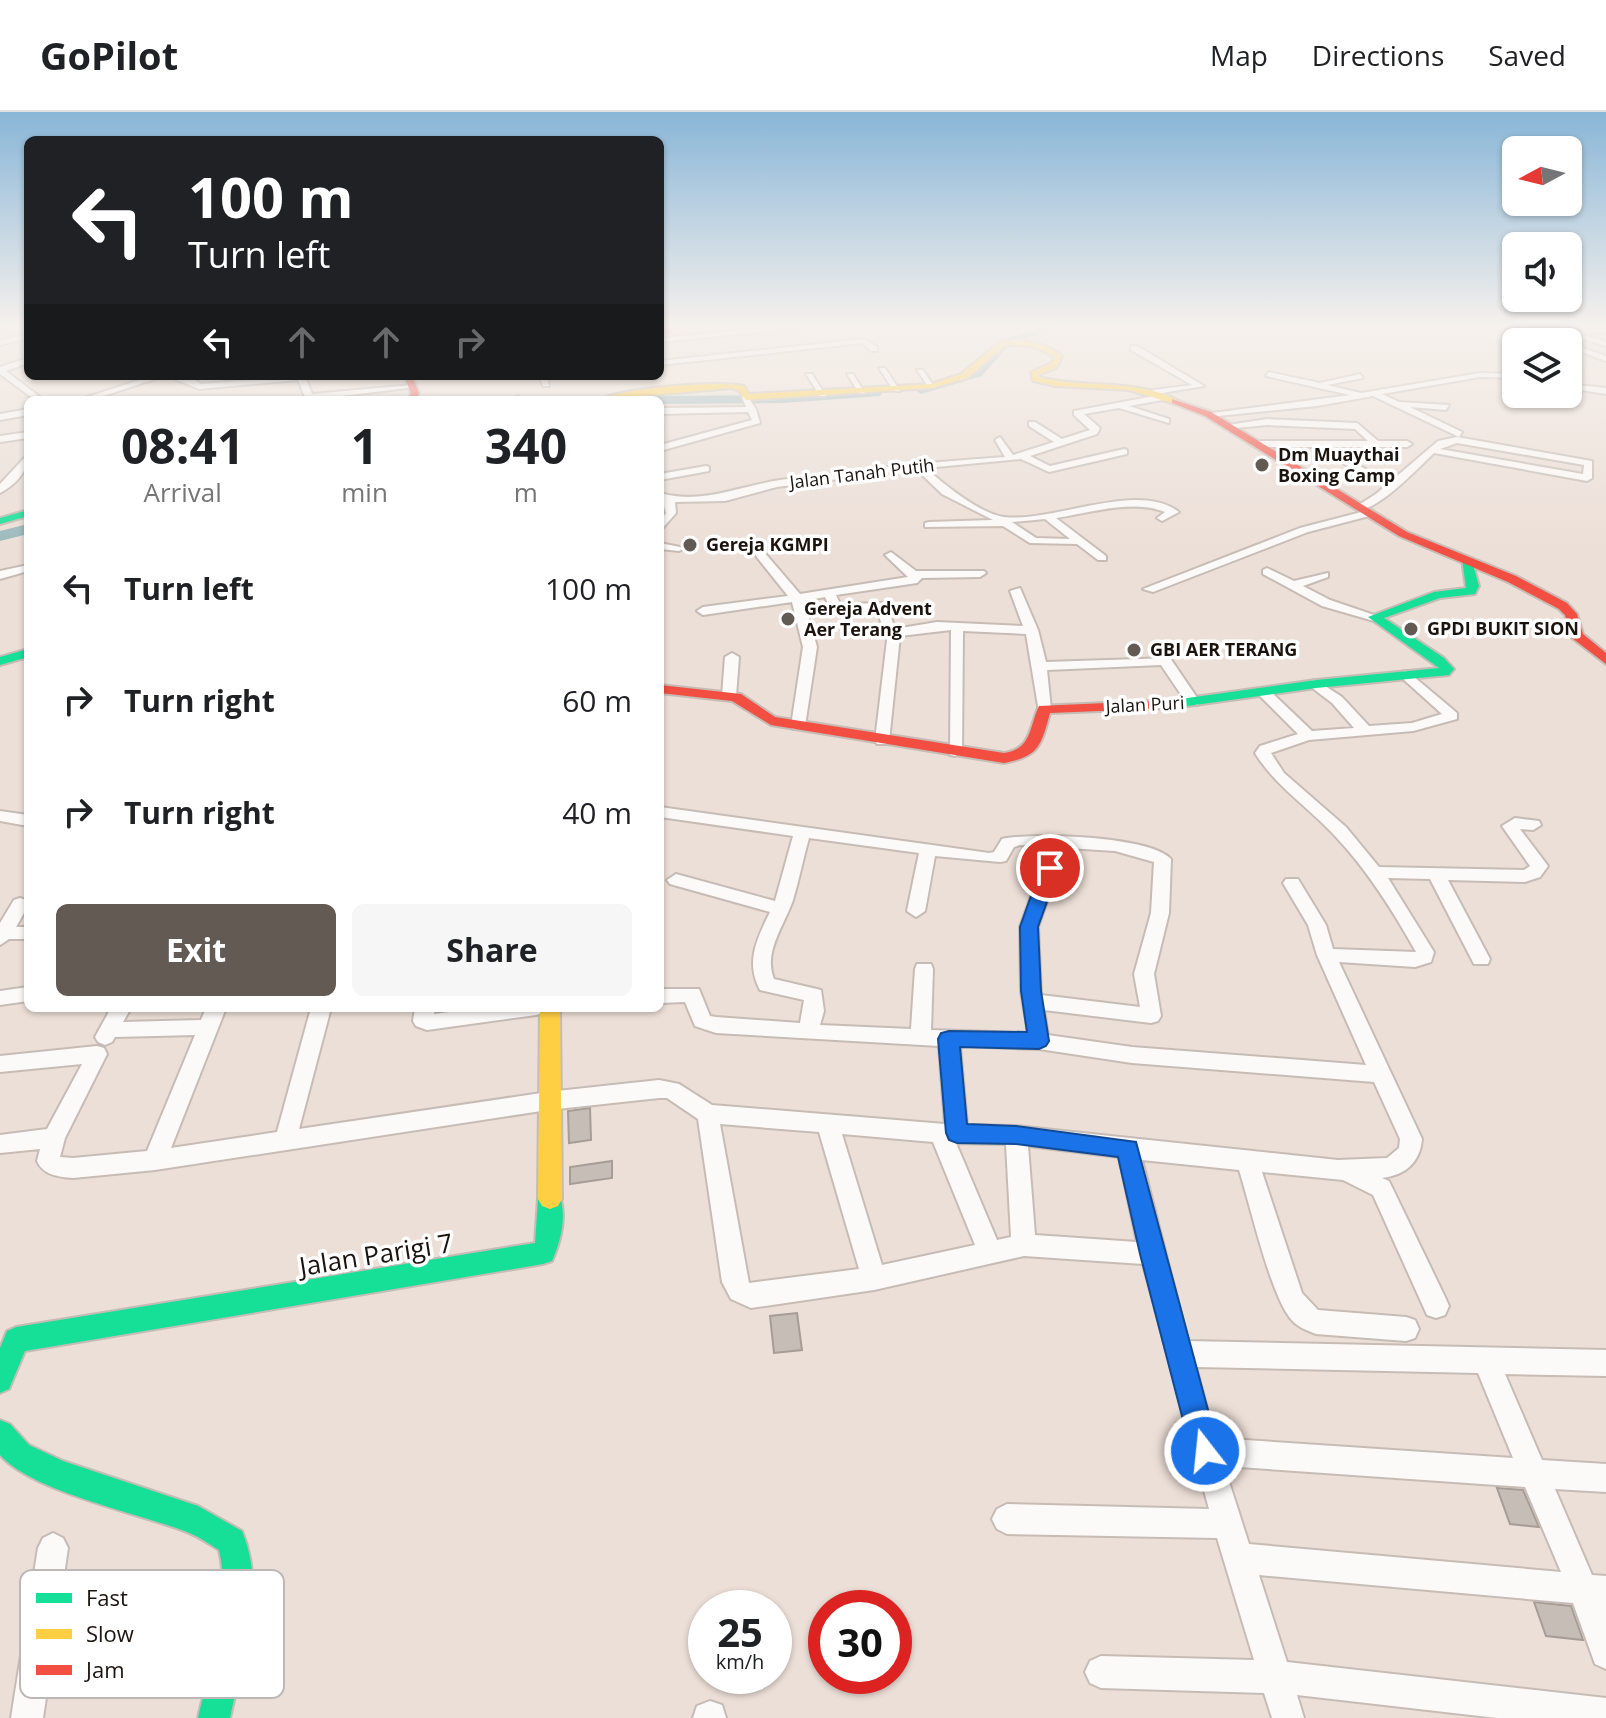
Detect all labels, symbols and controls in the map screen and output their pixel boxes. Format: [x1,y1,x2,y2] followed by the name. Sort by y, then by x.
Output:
[40,29,178,81] text: GoPilot
[1210,36,1268,74] text: Map
[1312,36,1444,74] text: Directions
[1488,36,1566,74] text: Saved
[1502,136,1582,216] north arrow
[1502,136,1582,408] map controls
[188,158,354,234] text: 100 m
[56,168,160,272] icon: left
[188,230,330,279] text: Turn left
[1502,232,1582,312] button: sound
[196,320,240,364] icon: left
[280,320,324,364] icon: ahead
[364,320,408,364] icon: ahead
[448,320,492,364] icon: right
[1502,328,1582,408] button: layers
[121,413,244,478] text: 08:41
[351,413,378,478] text: 1
[485,413,567,478] text: 340
[1278,442,1400,487] place label: Dm Muaythai Boxing Camp
[786,452,936,494] street label: Jalan Tanah Putih
[1253,456,1271,474] marker: Dm Muaythai Boxing Camp
[143,474,222,510] text: Arrival
[341,474,388,510] text: min
[514,474,538,510] text: m
[706,532,829,556] place label: Gereja KGMPI
[681,536,699,554] marker: Gereja KGMPI
[56,566,100,610] icon: left
[124,568,254,609] text: Turn left
[545,568,632,609] text: 100 m
[804,596,932,641] place label: Gereja Advent Aer Terang
[779,610,797,628] marker: Gereja Advent Aer Terang
[1427,616,1579,640] place label: GPDI BUKIT SION
[1402,620,1420,638] marker: GPDI BUKIT SION
[1150,637,1297,661] place label: GBI AER TERANG
[1125,641,1143,659] marker: GBI AER TERANG
[56,678,100,722] icon: right
[124,680,275,721] text: Turn right
[562,680,632,721] text: 60 m
[1103,690,1185,718] street label: Jalan Puri
[56,790,100,834] icon: right
[124,792,275,833] text: Turn right
[562,792,632,833] text: 40 m
[1016,834,1084,902] pin
[1028,846,1072,890] icon: arrive
[56,904,336,996] button: Exit
[352,904,632,996] button: Share
[294,1224,455,1284] street label: Jalan Parigi 7
[1163,1409,1247,1493] position arrow
[20,1570,284,1698] legend
[86,1582,128,1612] text: Fast
[808,1590,912,1694] speed limit sign: 30
[717,1604,763,1659] text: 25
[86,1618,134,1648] text: Slow
[716,1648,764,1675] text: km/h
[84,1654,125,1684] text: Jam

